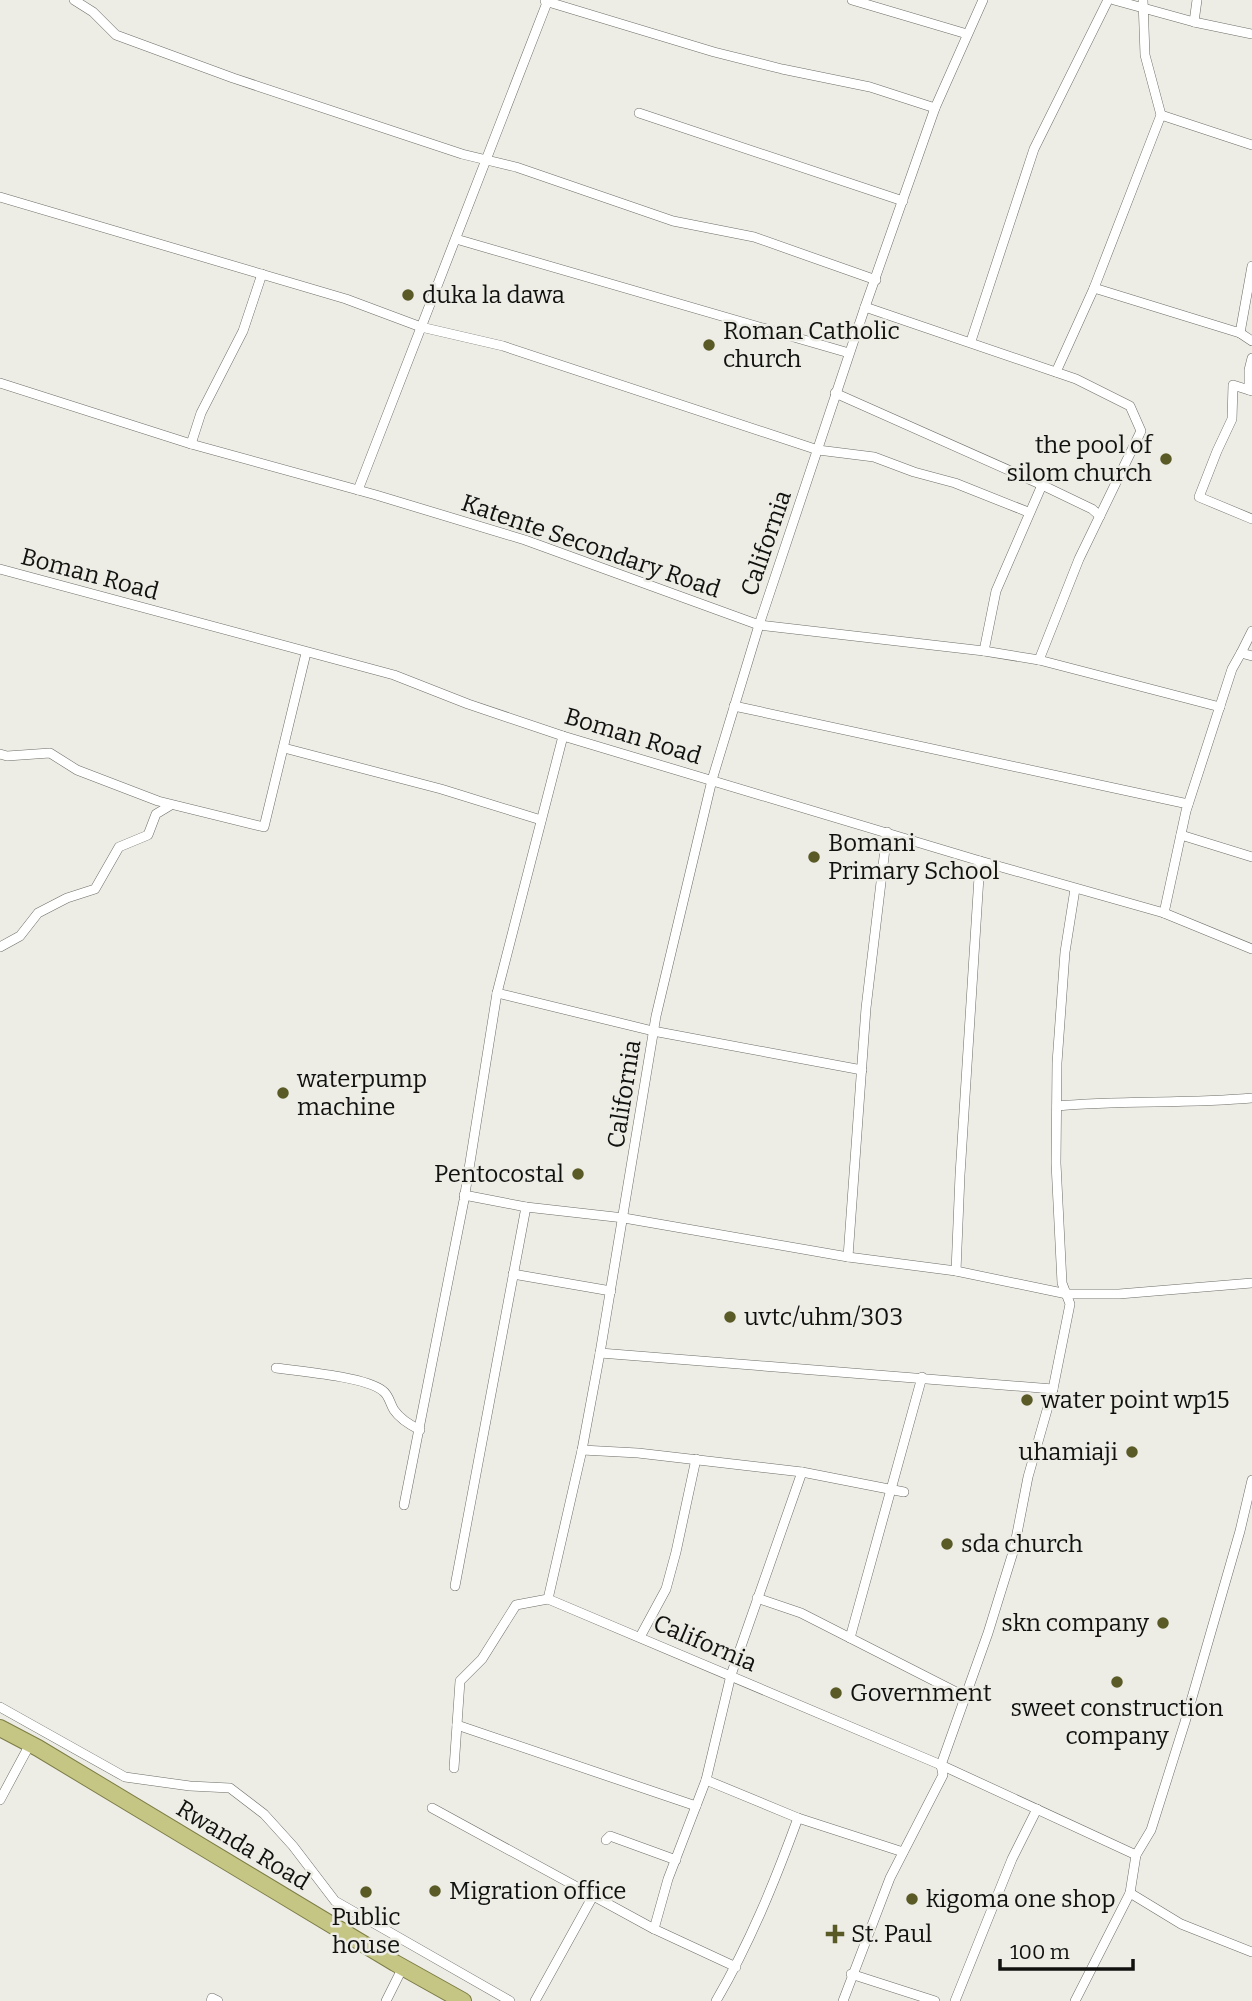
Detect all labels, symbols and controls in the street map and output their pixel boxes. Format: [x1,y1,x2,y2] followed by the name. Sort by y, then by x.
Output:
[422,281,565,309] place label: duka la dawa
[400,287,416,303] marker: duka la dawa
[723,317,900,373] place label: Roman Catholic church
[701,337,717,353] marker: Roman Catholic church
[1006,431,1154,487] place label: the pool of silom church
[1158,451,1174,467] marker: the pool of silom church
[735,487,797,599] street label: California
[458,488,724,604] street label: Katente Secondary Road
[18,542,162,606] street label: Boman Road
[561,702,705,770] street label: Boman Road
[828,829,999,885] place label: Bomani Primary School
[806,849,822,865] marker: Bomani Primary School
[602,1038,646,1150] street label: California
[296,1065,427,1121] place label: waterpump machine
[275,1085,291,1101] marker: waterpump machine
[434,1160,564,1188] place label: Pentocostal
[570,1166,586,1182] marker: Pentocostal
[744,1303,903,1331] place label: uvtc/uhm/303
[722,1309,738,1325] marker: uvtc/uhm/303
[1040,1386,1230,1414] place label: water point wp15
[1019,1392,1035,1408] marker: water point wp15
[1019,1438,1118,1466] place label: uhamiaji
[1124,1444,1140,1460] marker: uhamiaji
[961,1530,1083,1558] place label: sda church
[939,1536,955,1552] marker: sda church
[649,1609,761,1677] street label: California
[1001,1609,1149,1637] place label: skn company
[1155,1615,1171,1631] marker: skn company
[1109,1674,1125,1690] marker: sweet construction company
[850,1679,992,1707] place label: Government
[828,1685,844,1701] marker: Government
[1011,1694,1223,1750] place label: sweet construction company
[171,1794,315,1896] street label: Rwanda Road
[449,1877,626,1905] place label: Migration office
[427,1883,443,1899] marker: Migration office
[358,1884,374,1900] marker: Public house
[926,1885,1116,1913] place label: kigoma one shop
[904,1891,920,1907] marker: kigoma one shop
[331,1903,401,1959] place label: Public house
[851,1920,932,1948] place label: St. Paul
[825,1924,845,1944] marker: St. Paul
[1000,1927,1133,1971] scale bar
[1010,1939,1070,1965] text: 100 m

